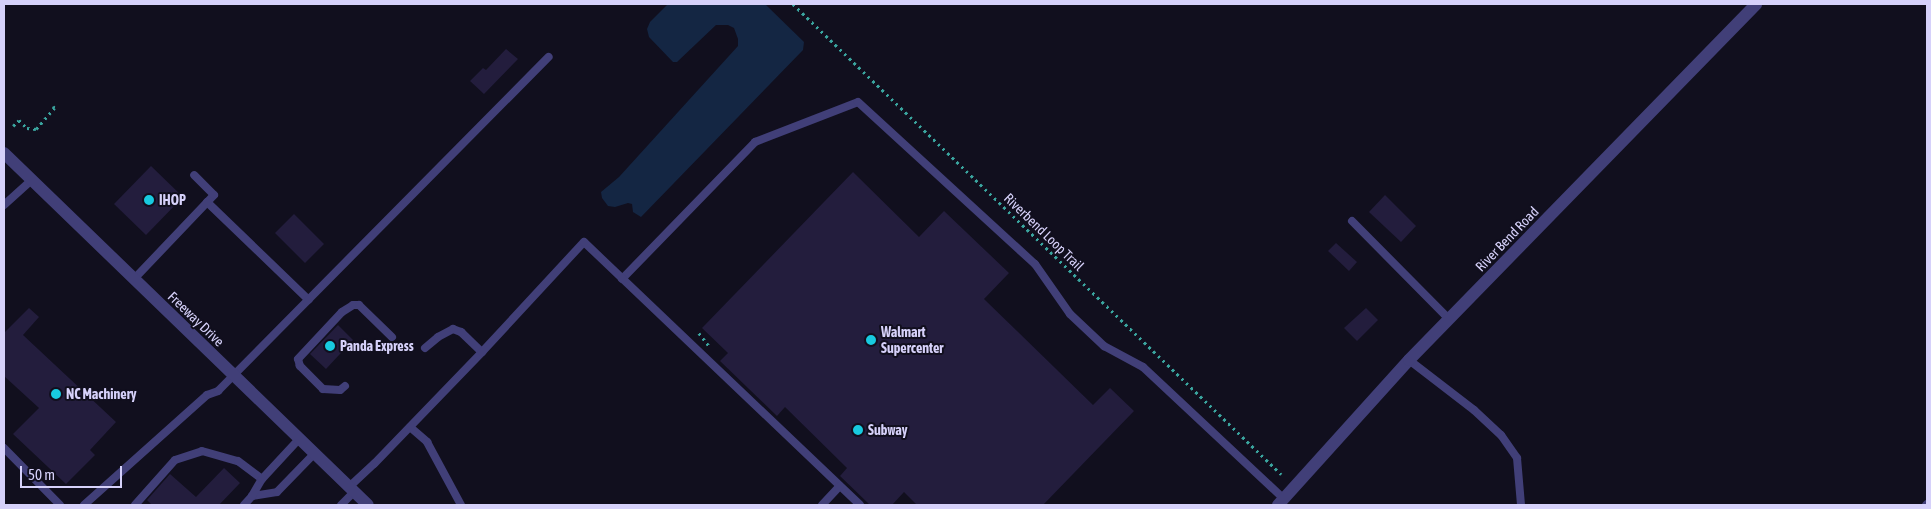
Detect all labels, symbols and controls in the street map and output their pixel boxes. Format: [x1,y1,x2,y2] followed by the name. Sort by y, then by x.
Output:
[1001,190,1087,274] street label: Riverbend Loop Trail
[159,192,186,208] place label: IHOP
[143,194,155,206] marker: IHOP
[1472,203,1542,275] street label: River Bend Road
[164,288,228,350] street label: Freeway Drive
[881,324,943,357] place label: Walmart Supercenter
[865,334,877,346] marker: Walmart Supercenter
[340,338,414,354] place label: Panda Express
[324,340,336,352] marker: Panda Express
[66,386,137,402] place label: NC Machinery
[50,388,62,400] marker: NC Machinery
[868,422,908,438] place label: Subway
[852,424,864,436] marker: Subway
[22,456,125,488] scale bar
[28,466,55,483] text: 50 m

